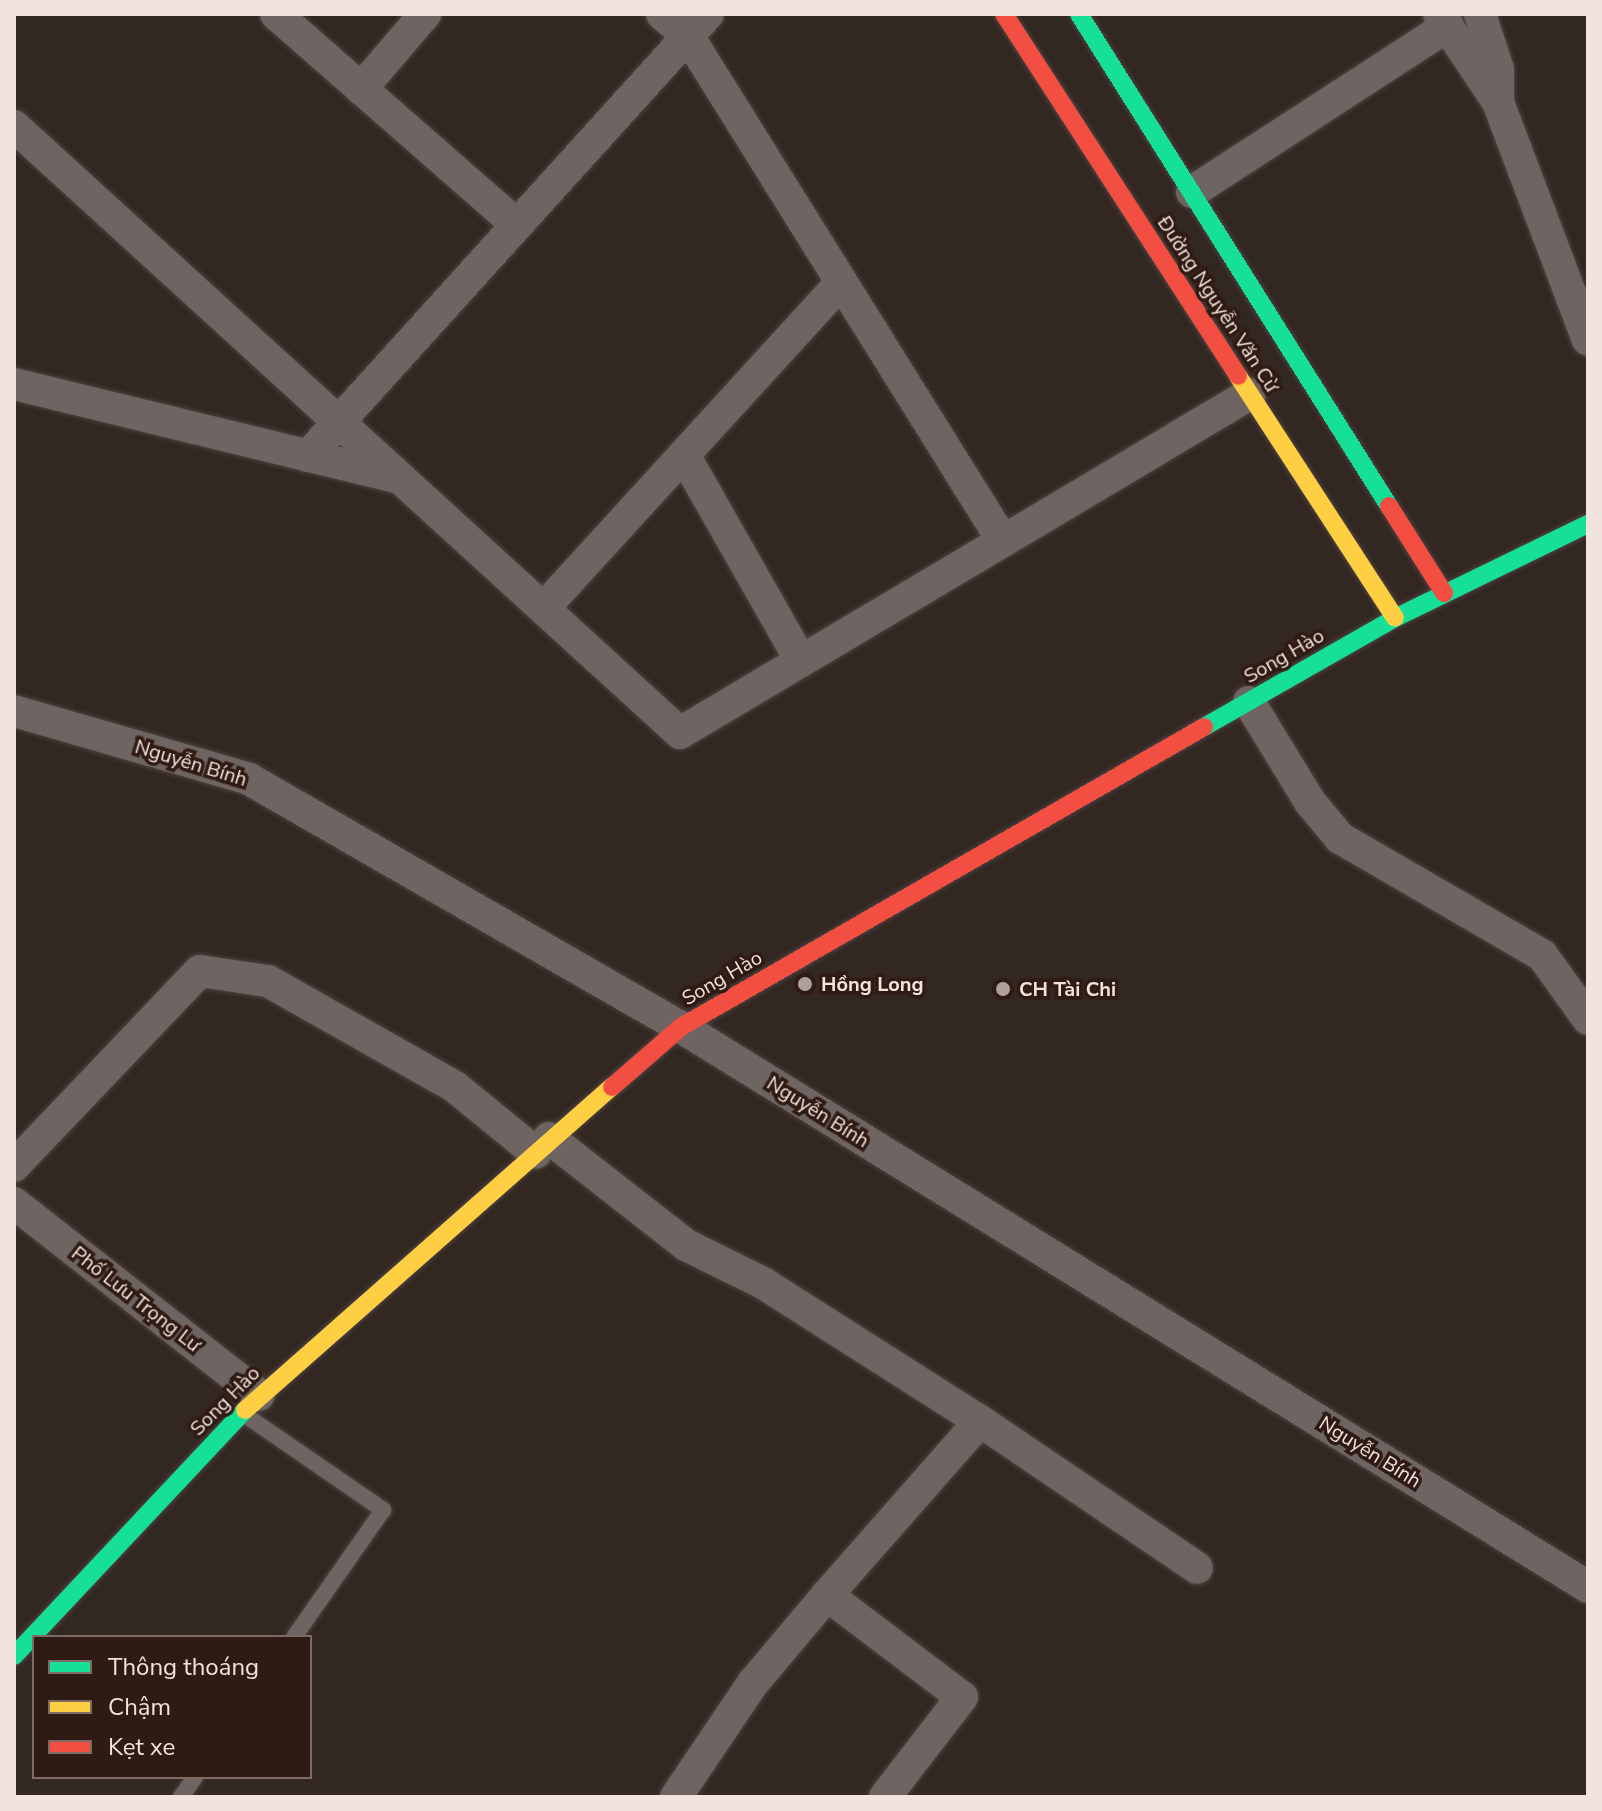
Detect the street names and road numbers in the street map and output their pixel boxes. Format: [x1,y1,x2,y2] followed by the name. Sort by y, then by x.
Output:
[1152,212,1284,396] street label: Đường Nguyễn Văn Cừ
[1240,623,1328,689] street label: Song Hào
[132,735,250,791] street label: Nguyễn Bính
[678,945,766,1011] street label: Song Hào
[762,1071,874,1153] street label: Nguyễn Bính
[67,1241,205,1357] street label: Phố Lưu Trọng Lư
[185,1361,265,1441] street label: Song Hào
[1314,1411,1426,1493] street label: Nguyễn Bính

